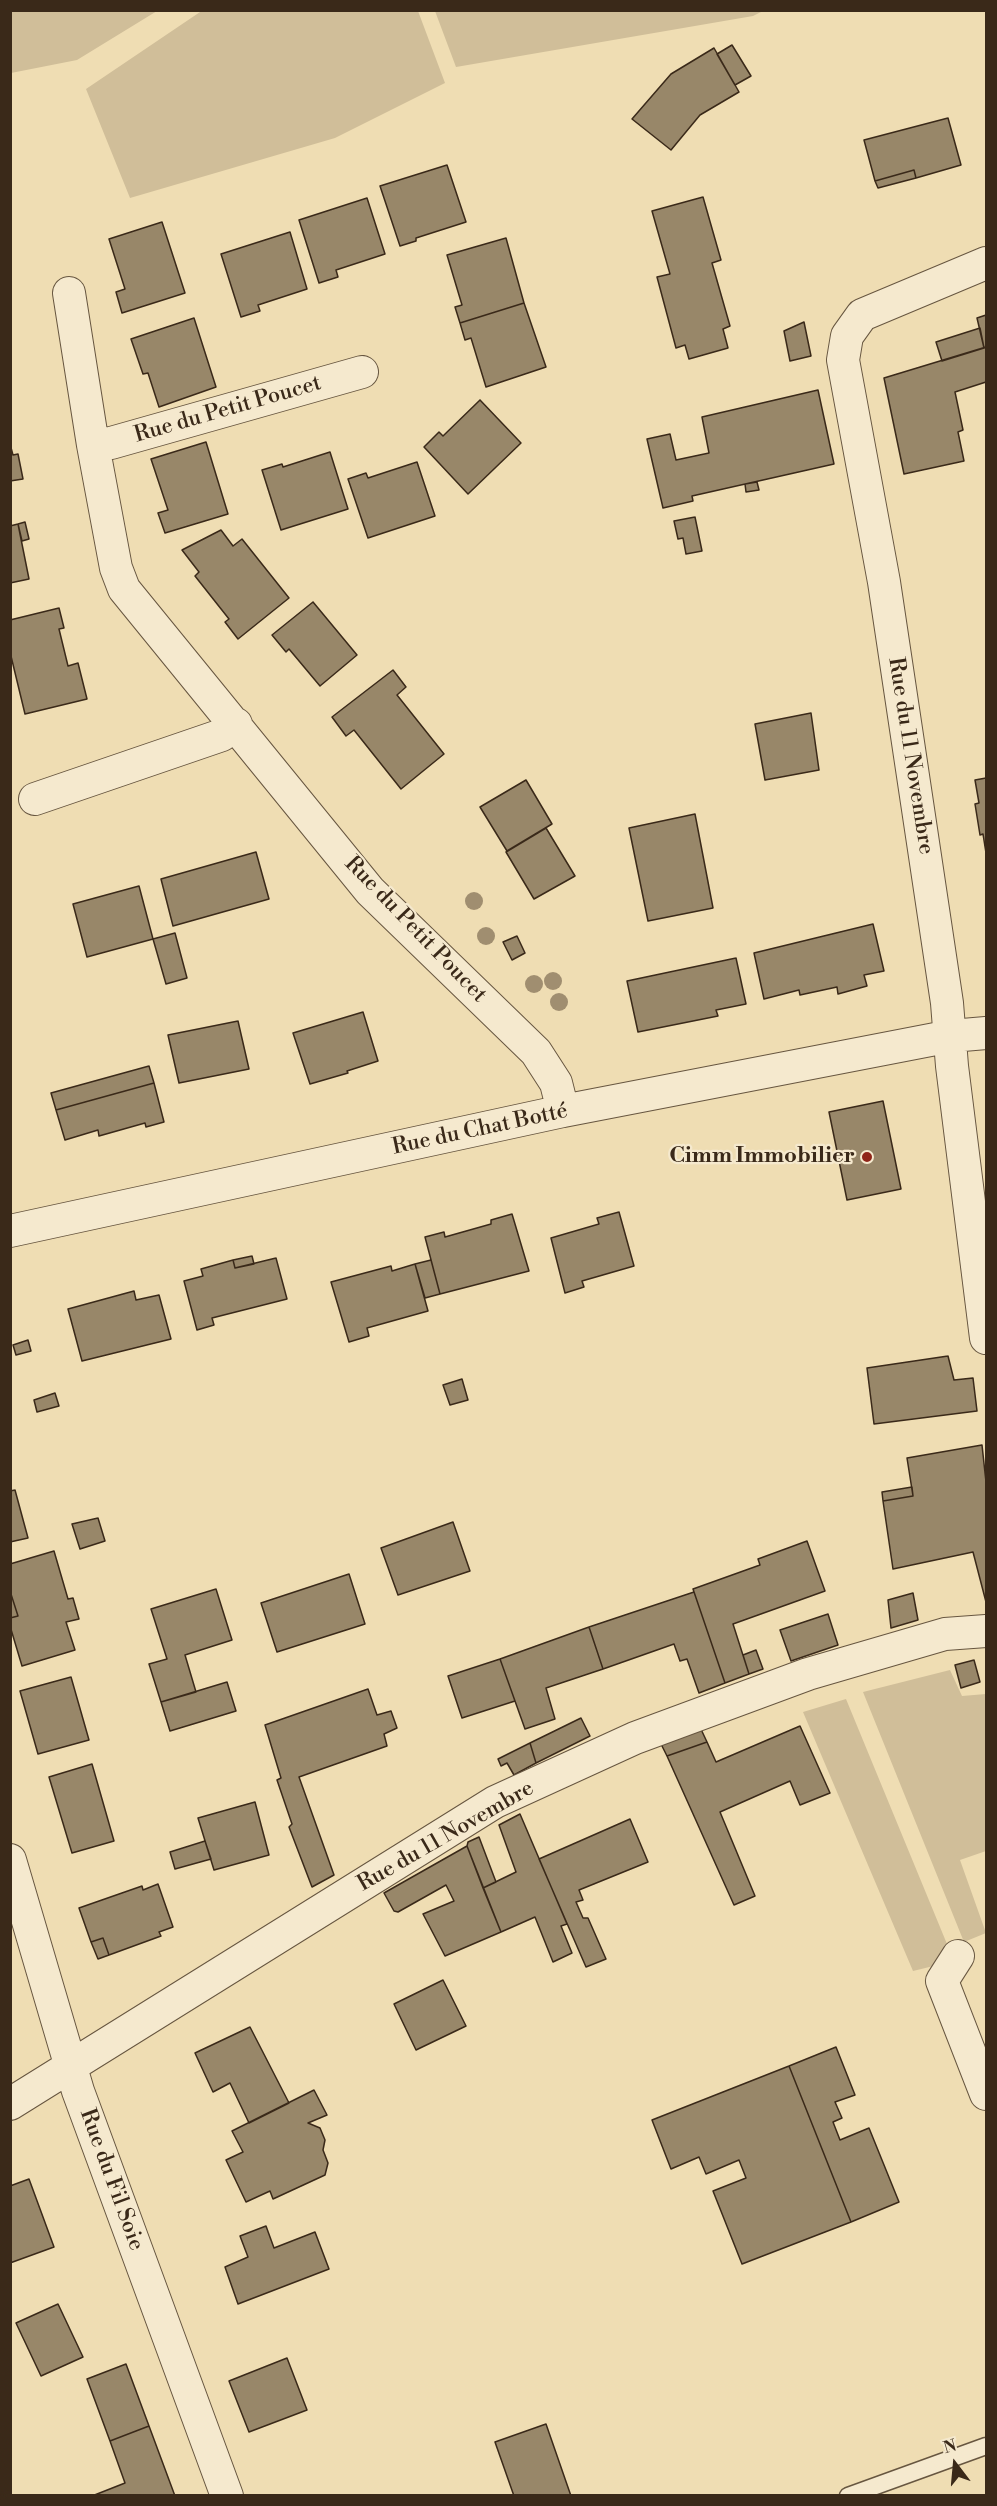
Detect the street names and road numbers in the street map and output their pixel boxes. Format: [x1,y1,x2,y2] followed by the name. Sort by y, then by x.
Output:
[131,371,325,449] street label: Rue du Petit Poucet
[881,656,939,856] street label: Rue du 11 Novembre
[338,851,492,1009] street label: Rue du Petit Poucet
[390,1099,570,1161] street label: Rue du Chat Botté
[353,1776,539,1898] street label: Rue du 11 Novembre
[73,2106,149,2254] street label: Rue du Fil Soie

